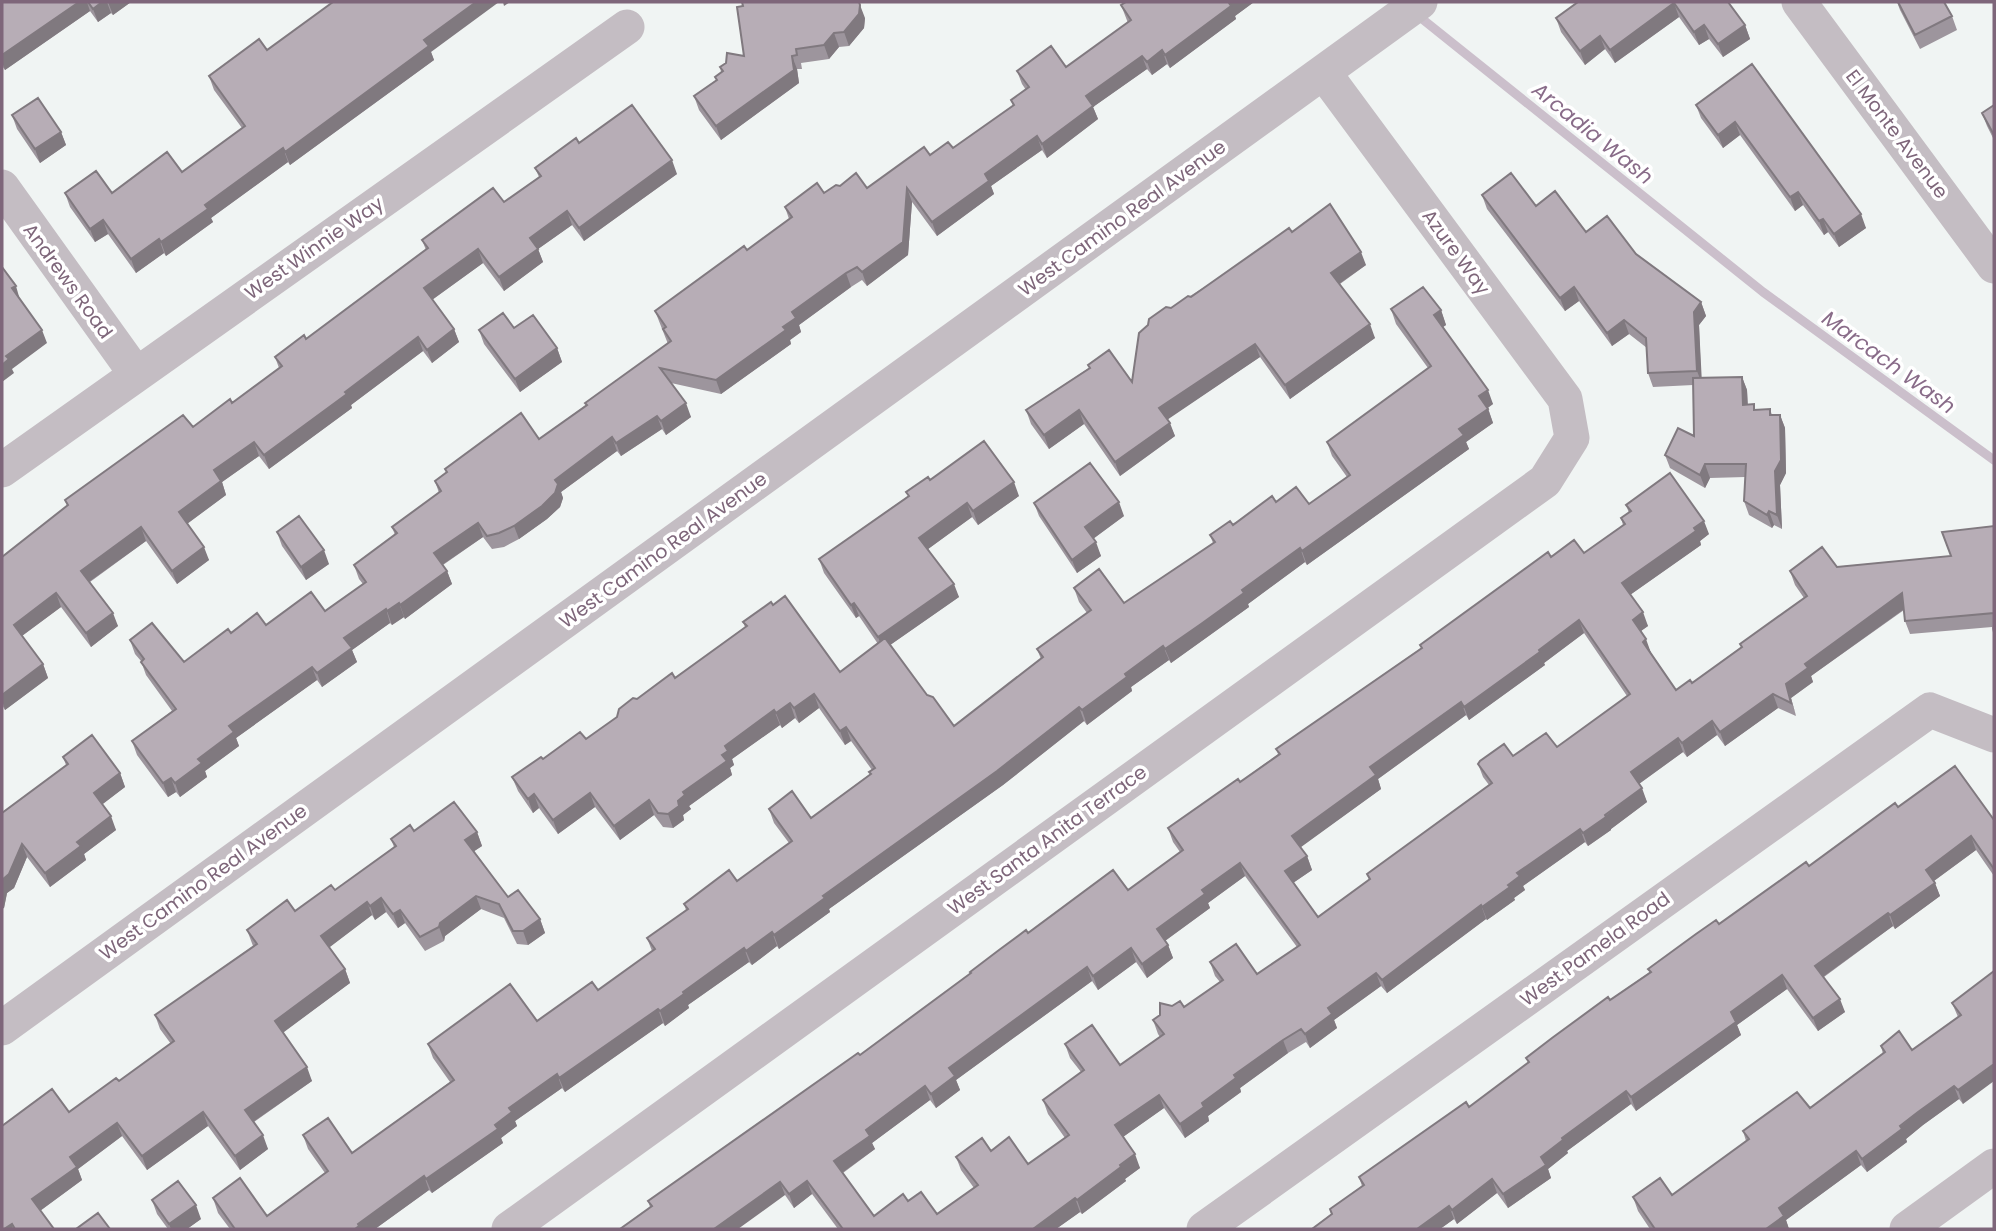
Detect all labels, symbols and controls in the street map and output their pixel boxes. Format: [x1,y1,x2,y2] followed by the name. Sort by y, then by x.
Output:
[1839,64,1955,204] street label: El Monte Avenue
[1526,75,1660,191] water label: Arcadia Wash
[1013,133,1231,303] street label: West Camino Real Avenue
[239,190,389,306] street label: West Winnie Way
[1416,204,1496,300] street label: Azure Way
[17,218,119,344] street label: Andrews Road
[1816,304,1962,420] water label: Marcach Wash
[554,465,772,635] street label: West Camino Real Avenue
[942,759,1152,921] street label: West Santa Anita Terrace
[94,797,312,967] street label: West Camino Real Avenue
[1514,885,1676,1013] street label: West Pamela Road

